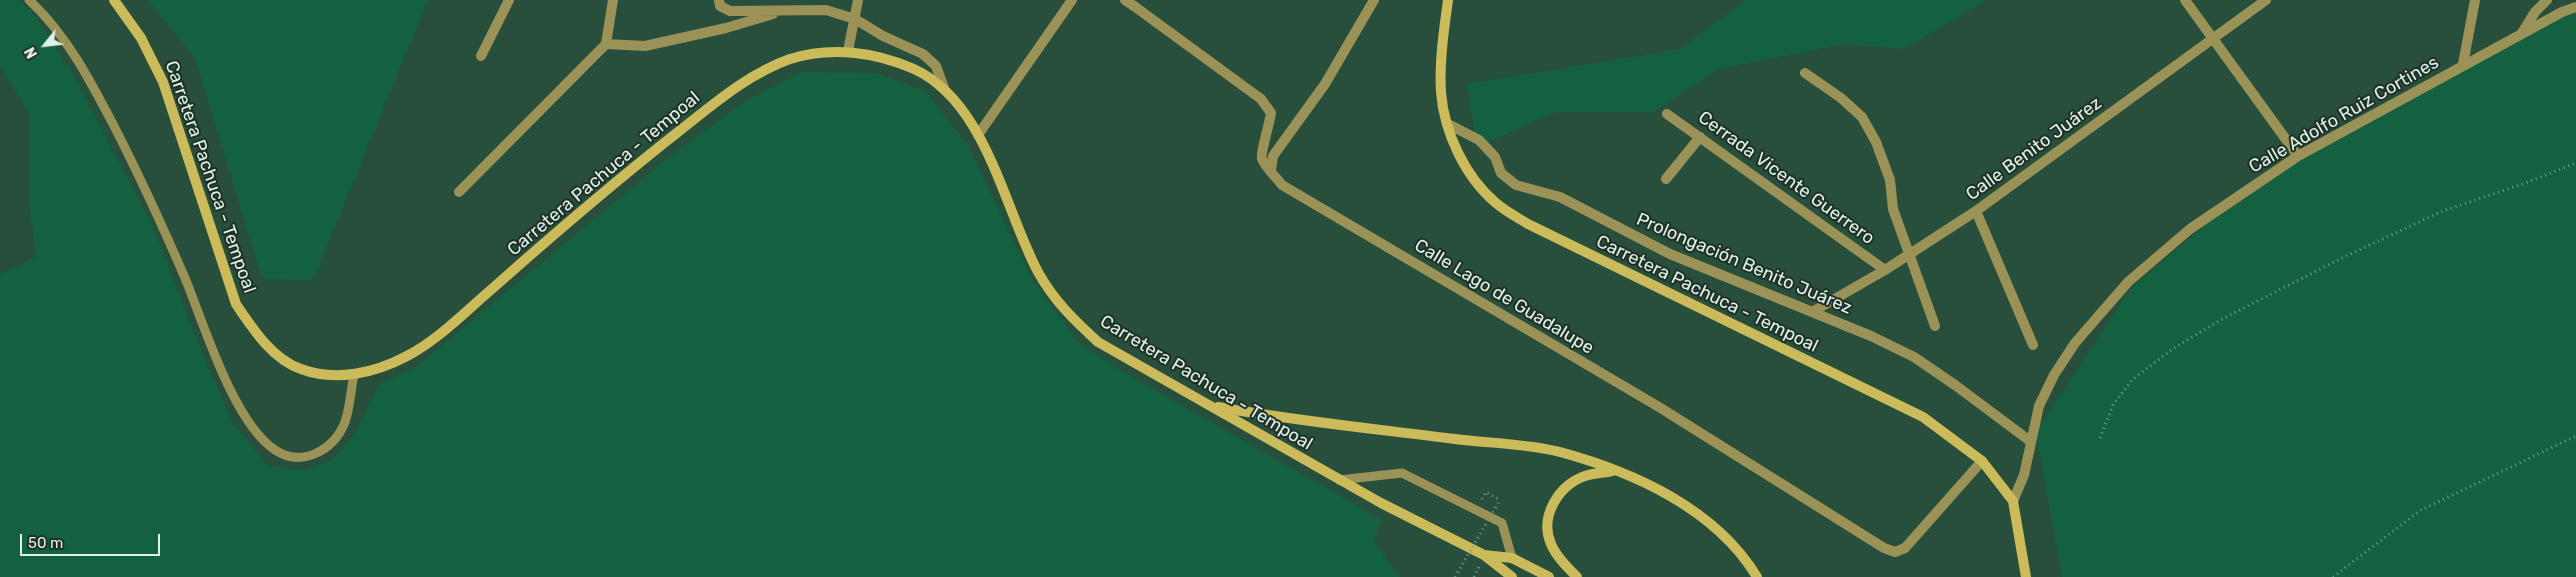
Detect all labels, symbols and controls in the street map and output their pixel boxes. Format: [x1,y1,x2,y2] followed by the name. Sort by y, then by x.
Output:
[20,20,70,70] north arrow
[22,44,41,61] text: N
[2245,52,2443,178] street label: Calle Adolfo Ruiz Cortines
[160,58,260,296] street label: Carretera Pachuca - Tempoal
[504,87,704,261] street label: Carretera Pachuca - Tempoal
[1962,93,2106,205] street label: Calle Benito Juárez
[1694,107,1878,249] street label: Cerrada Vicente Guerrero
[1633,209,1855,319] street label: Prolongación Benito Juárez
[1593,231,1821,357] street label: Carretera Pachuca - Tempoal
[1410,235,1598,359] street label: Calle Lago de Guadalupe
[1096,311,1316,455] street label: Carretera Pachuca - Tempoal
[22,524,162,556] scale bar
[28,534,63,552] text: 50 m

